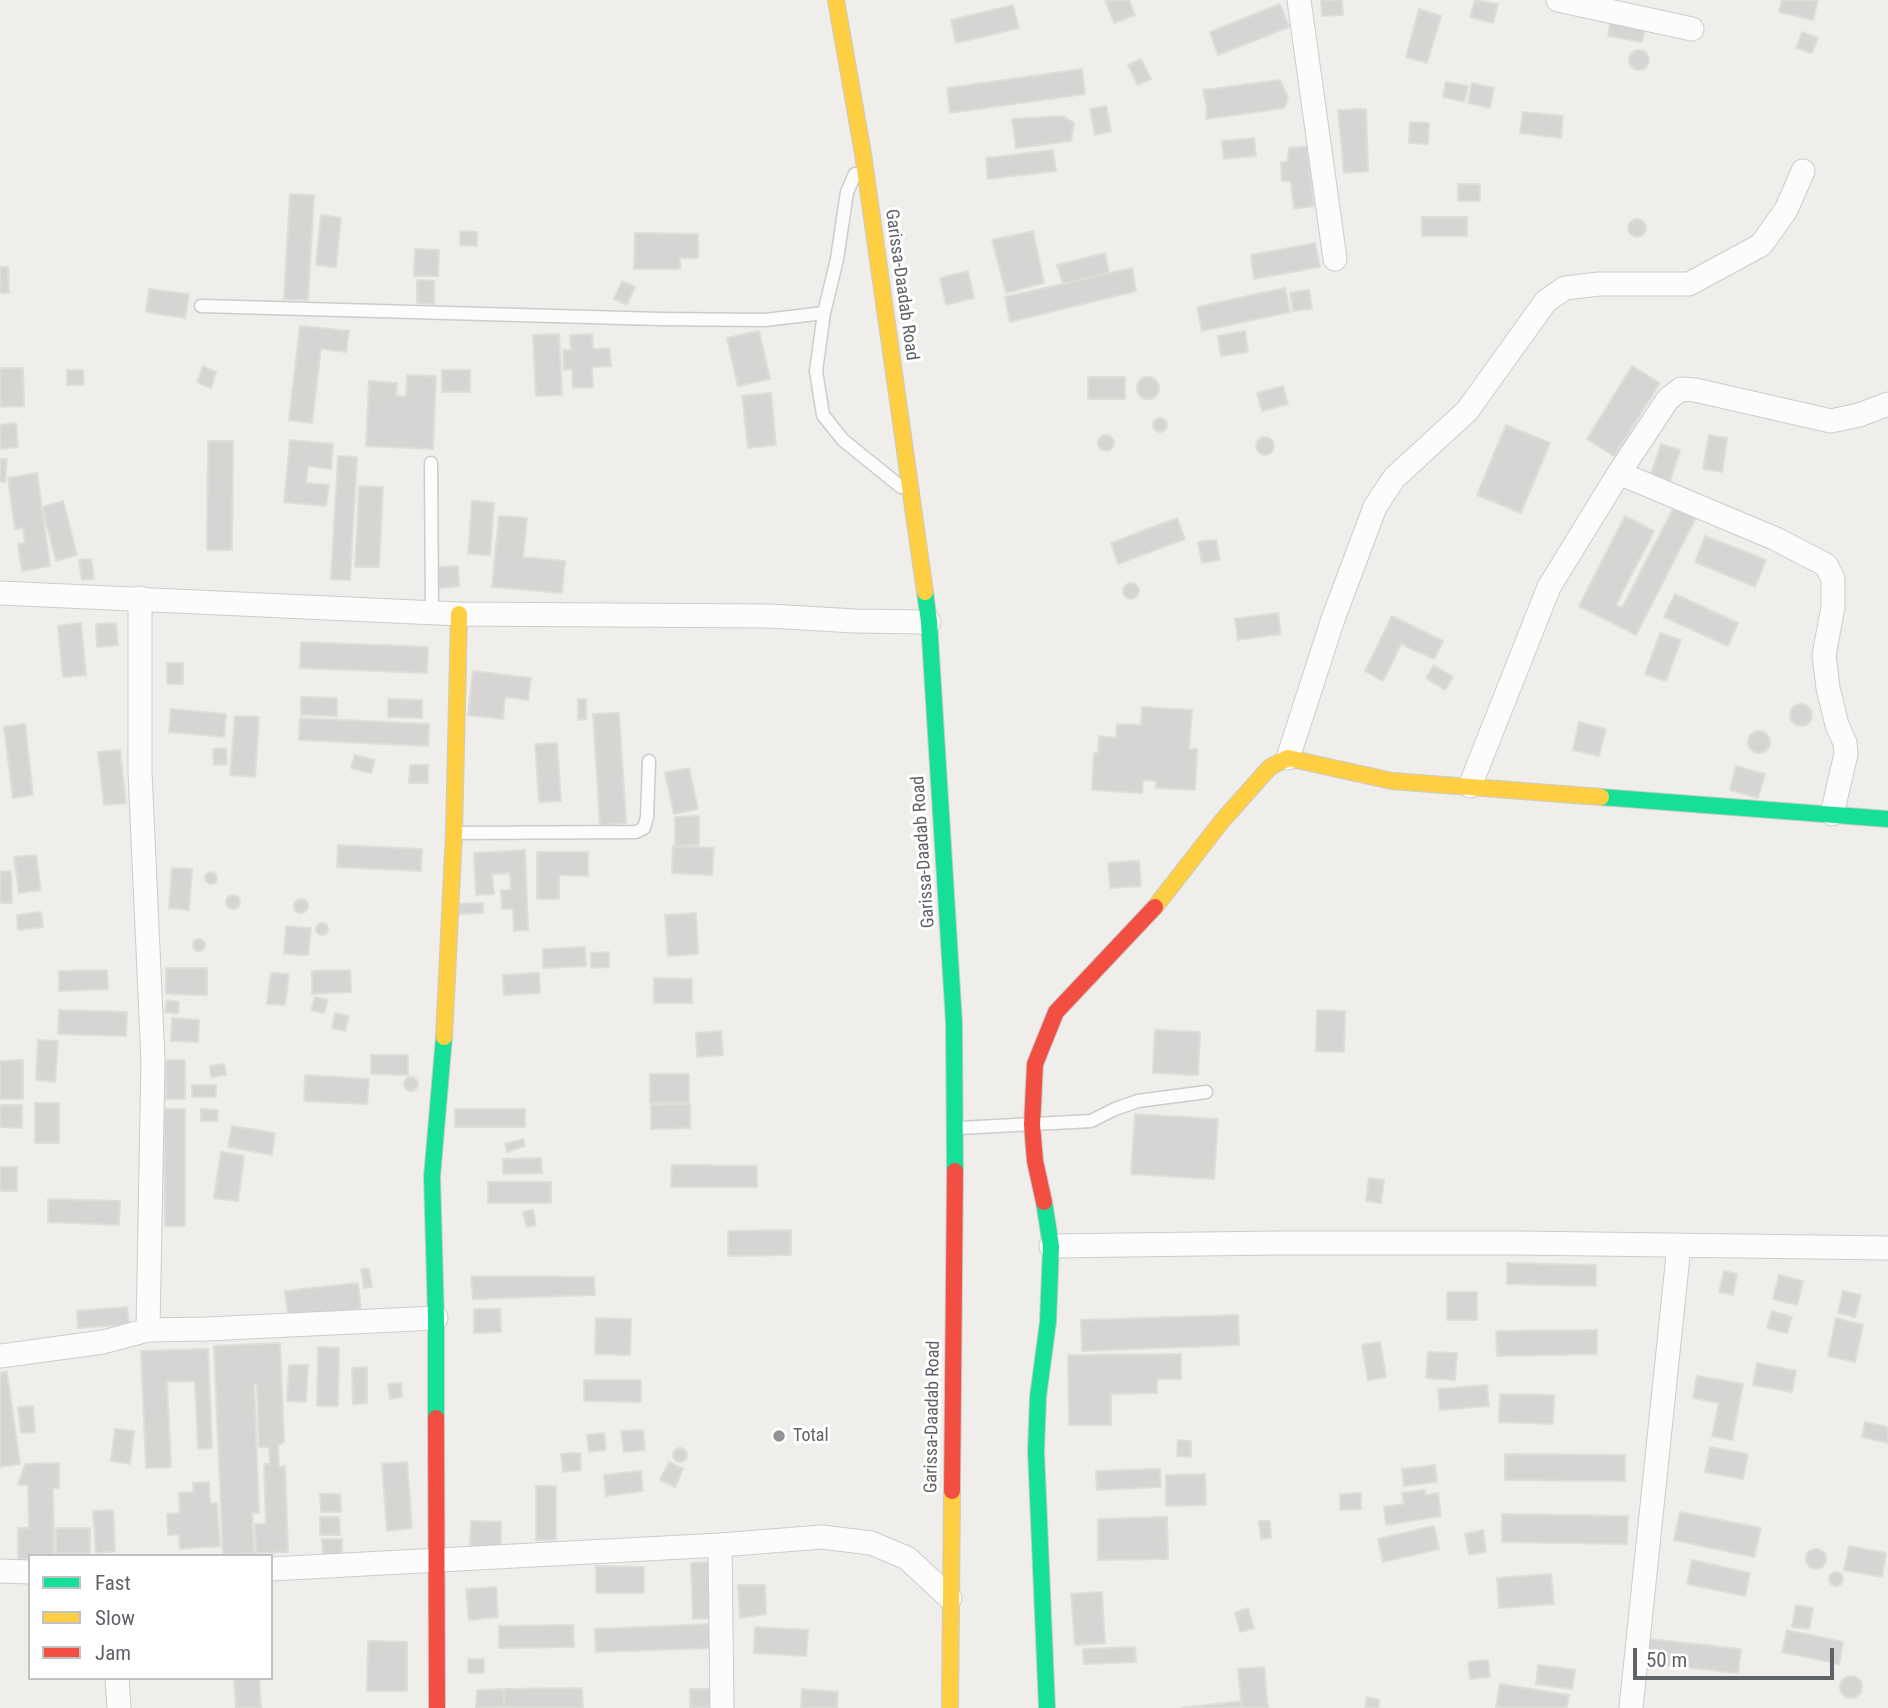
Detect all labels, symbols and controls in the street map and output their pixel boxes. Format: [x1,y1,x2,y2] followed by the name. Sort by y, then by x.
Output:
[880,208,922,362] street label: Garissa-Daadab Road
[908,775,940,929] street label: Garissa-Daadab Road
[921,1341,945,1493] street label: Garissa-Daadab Road
[793,1425,829,1447] place label: Total
[771,1428,787,1444] marker: Total
[28,1554,273,1680] legend
[95,1571,131,1595] text: Fast
[95,1606,135,1630] text: Slow
[1636,1634,1837,1678] scale bar
[95,1641,131,1665] text: Jam
[1646,1648,1687,1672] text: 50 m

